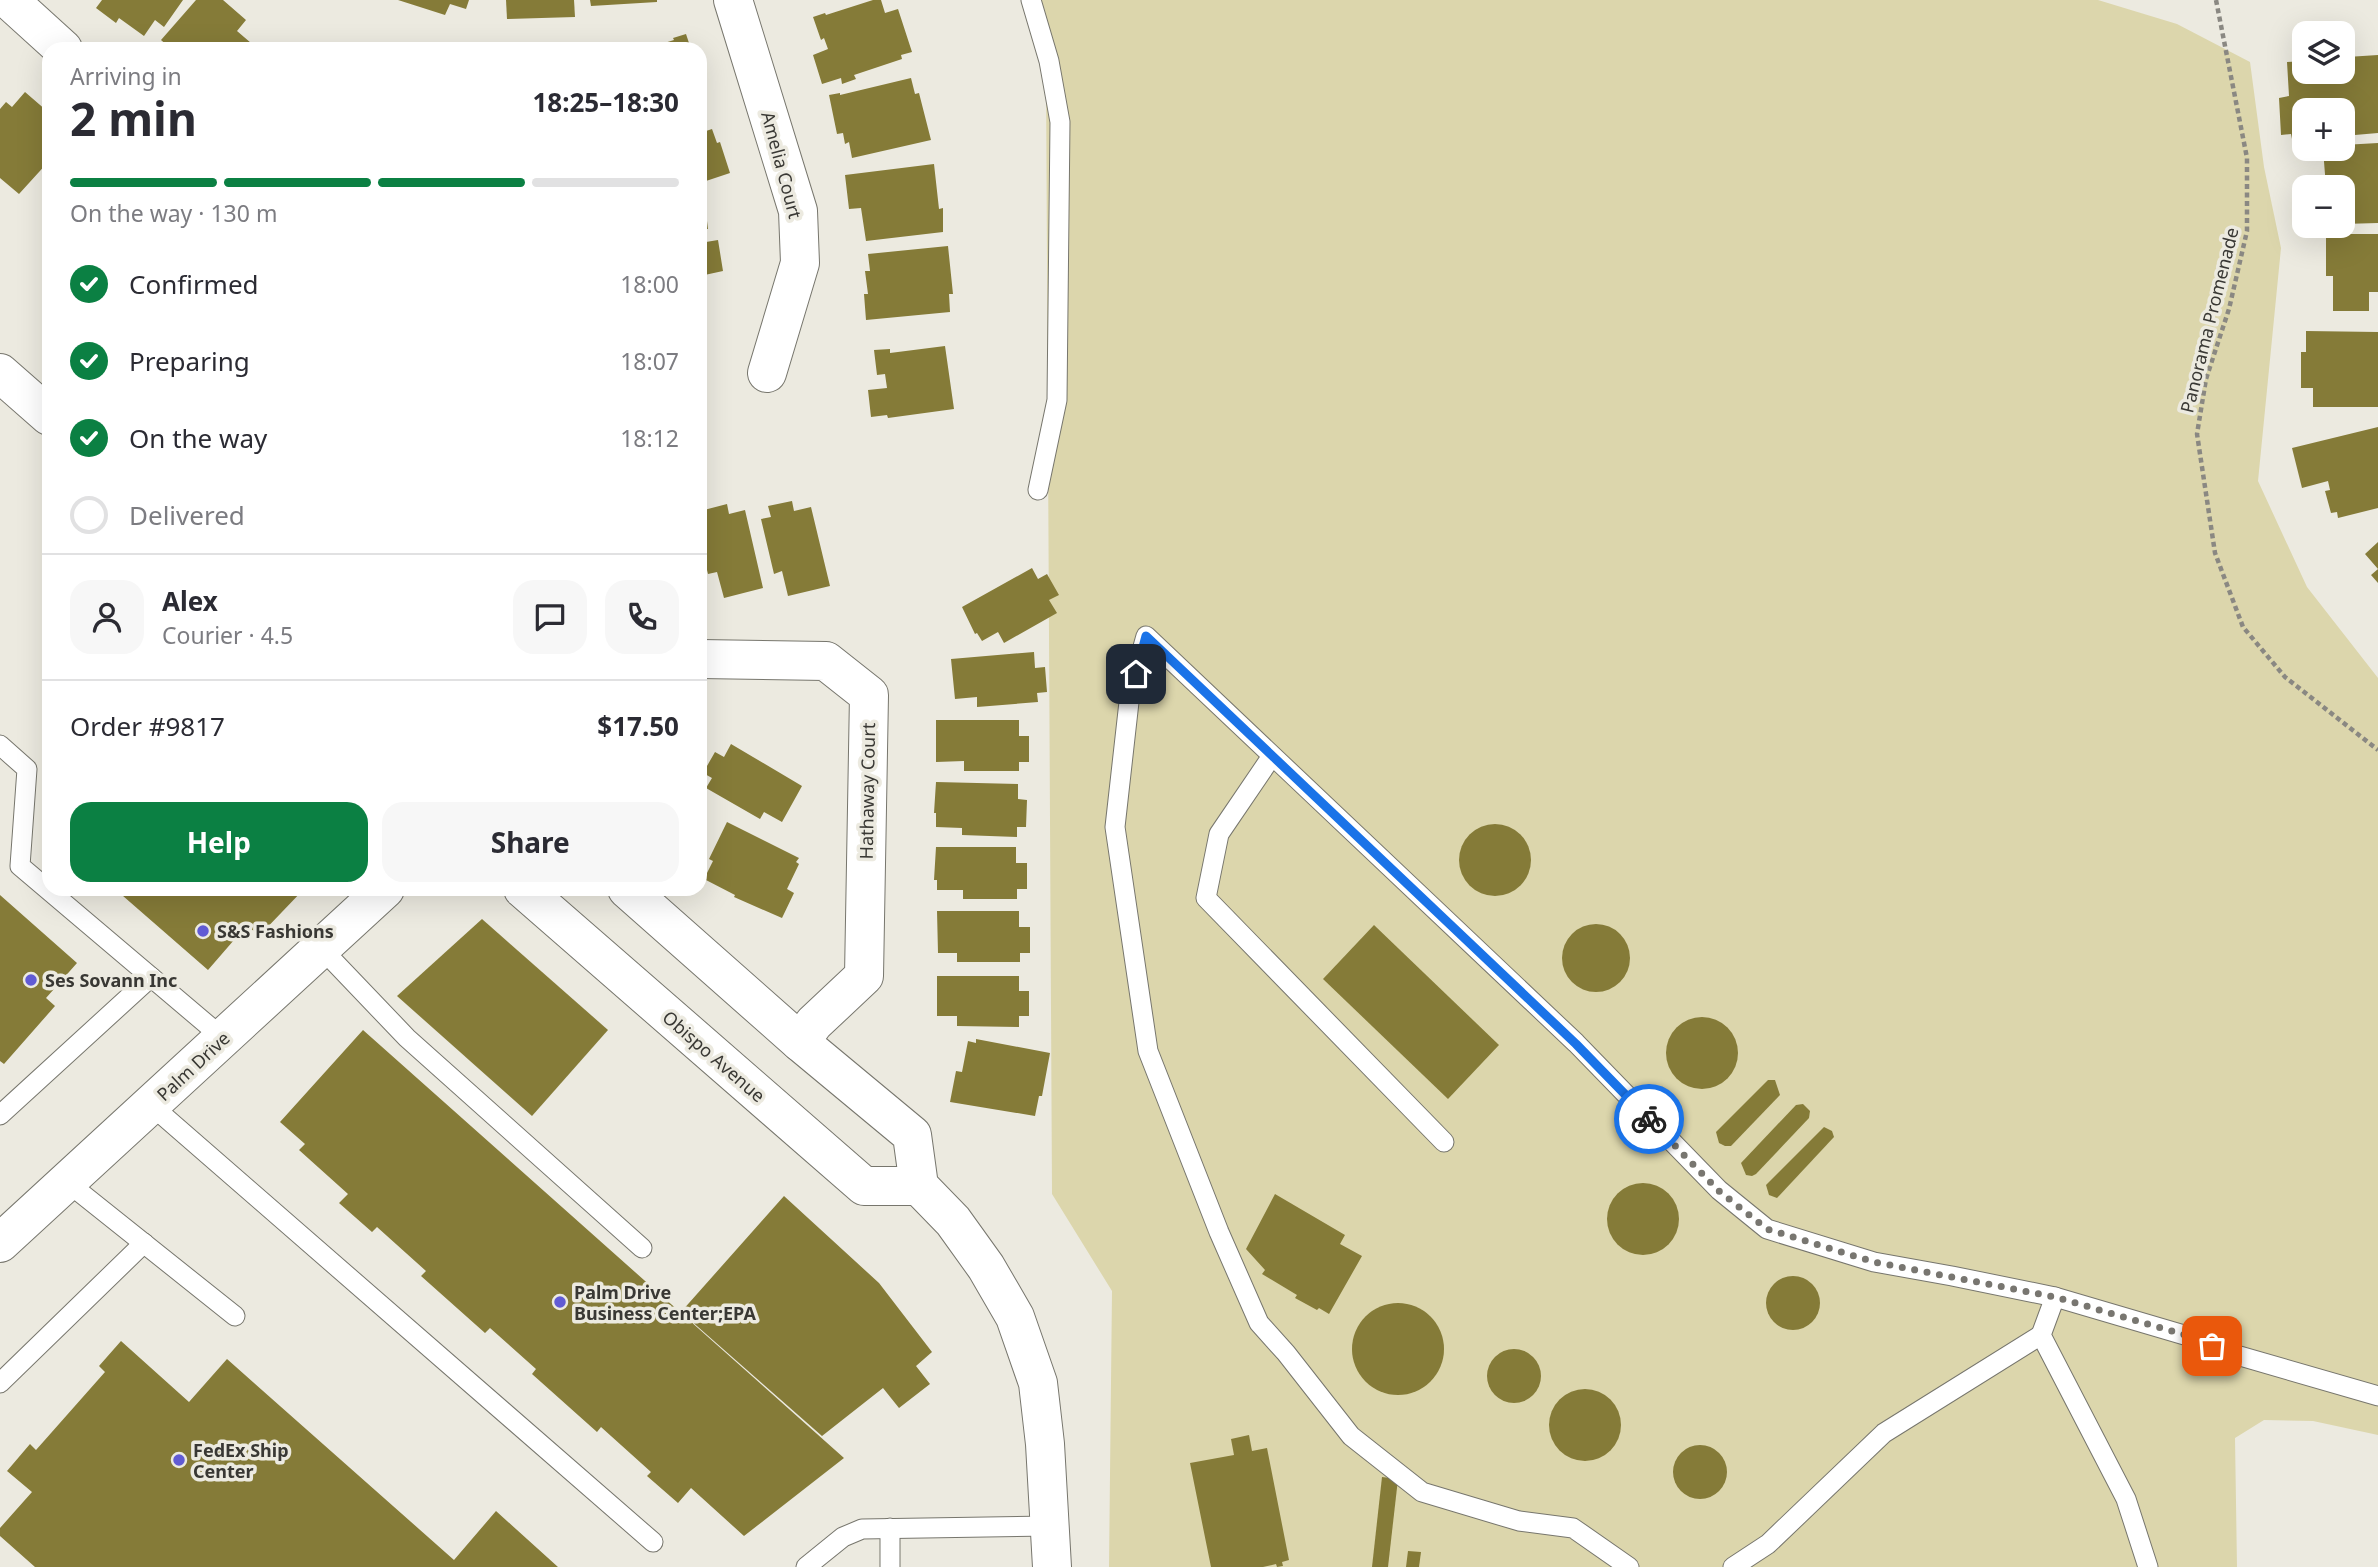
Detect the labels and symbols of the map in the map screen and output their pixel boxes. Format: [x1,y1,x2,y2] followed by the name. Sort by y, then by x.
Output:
[756,109,808,222] street label: Amelia Court
[2174,225,2244,415] street label: Panorama Promenade
[1106,644,1166,704] pin
[854,722,880,859] street label: Hathaway Court
[217,919,334,943] place label: S&S Fashions
[195,923,211,939] marker: S&S Fashions
[45,968,177,992] place label: Ses Sovann Inc
[23,972,39,988] marker: Ses Sovann Inc
[658,1005,770,1107] street label: Obispo Avenue
[151,1026,235,1106] street label: Palm Drive
[1614,1084,1684,1154] courier
[574,1280,756,1325] place label: Palm Drive Business Center;EPA
[552,1294,568,1310] marker: Palm Drive Business Center;EPA
[2182,1316,2242,1376] pin
[193,1438,289,1483] place label: FedEx Ship Center
[171,1452,187,1468] marker: FedEx Ship Center

